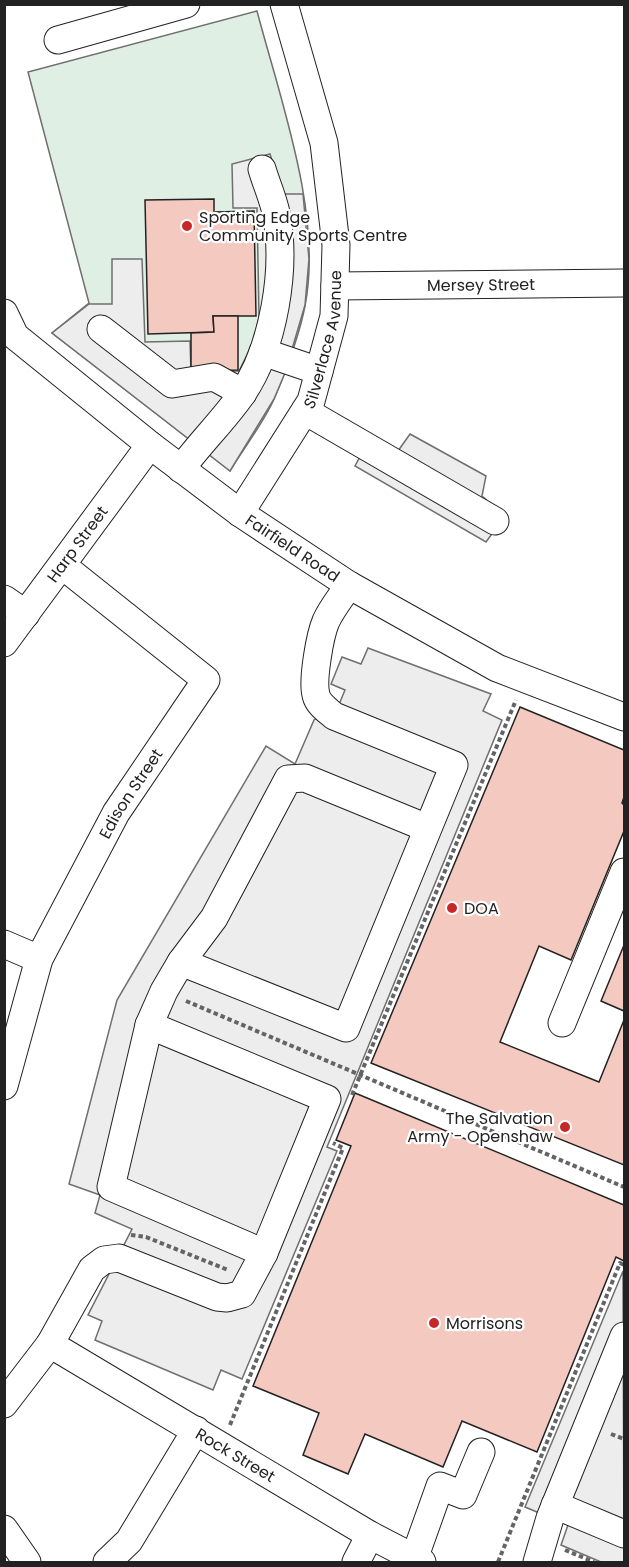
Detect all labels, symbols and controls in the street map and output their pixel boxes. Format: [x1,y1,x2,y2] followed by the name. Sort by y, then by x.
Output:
[199,206,407,247] place label: Sporting Edge Community Sports Centre
[180,219,194,233] marker: Sporting Edge Community Sports Centre
[298,270,347,413] street label: Silverlace Avenue
[427,273,535,297] street label: Mersey Street
[41,501,113,587] street label: Harp Street
[241,509,344,588] street label: Fairfield Road
[94,744,168,843] street label: Edison Street
[464,897,499,920] place label: DOA
[445,901,459,915] marker: DOA
[407,1107,553,1148] place label: The Salvation Army - Openshaw
[558,1120,572,1134] marker: The Salvation Army - Openshaw
[446,1312,523,1335] place label: Morrisons
[427,1316,441,1330] marker: Morrisons
[191,1422,280,1488] street label: Rock Street

